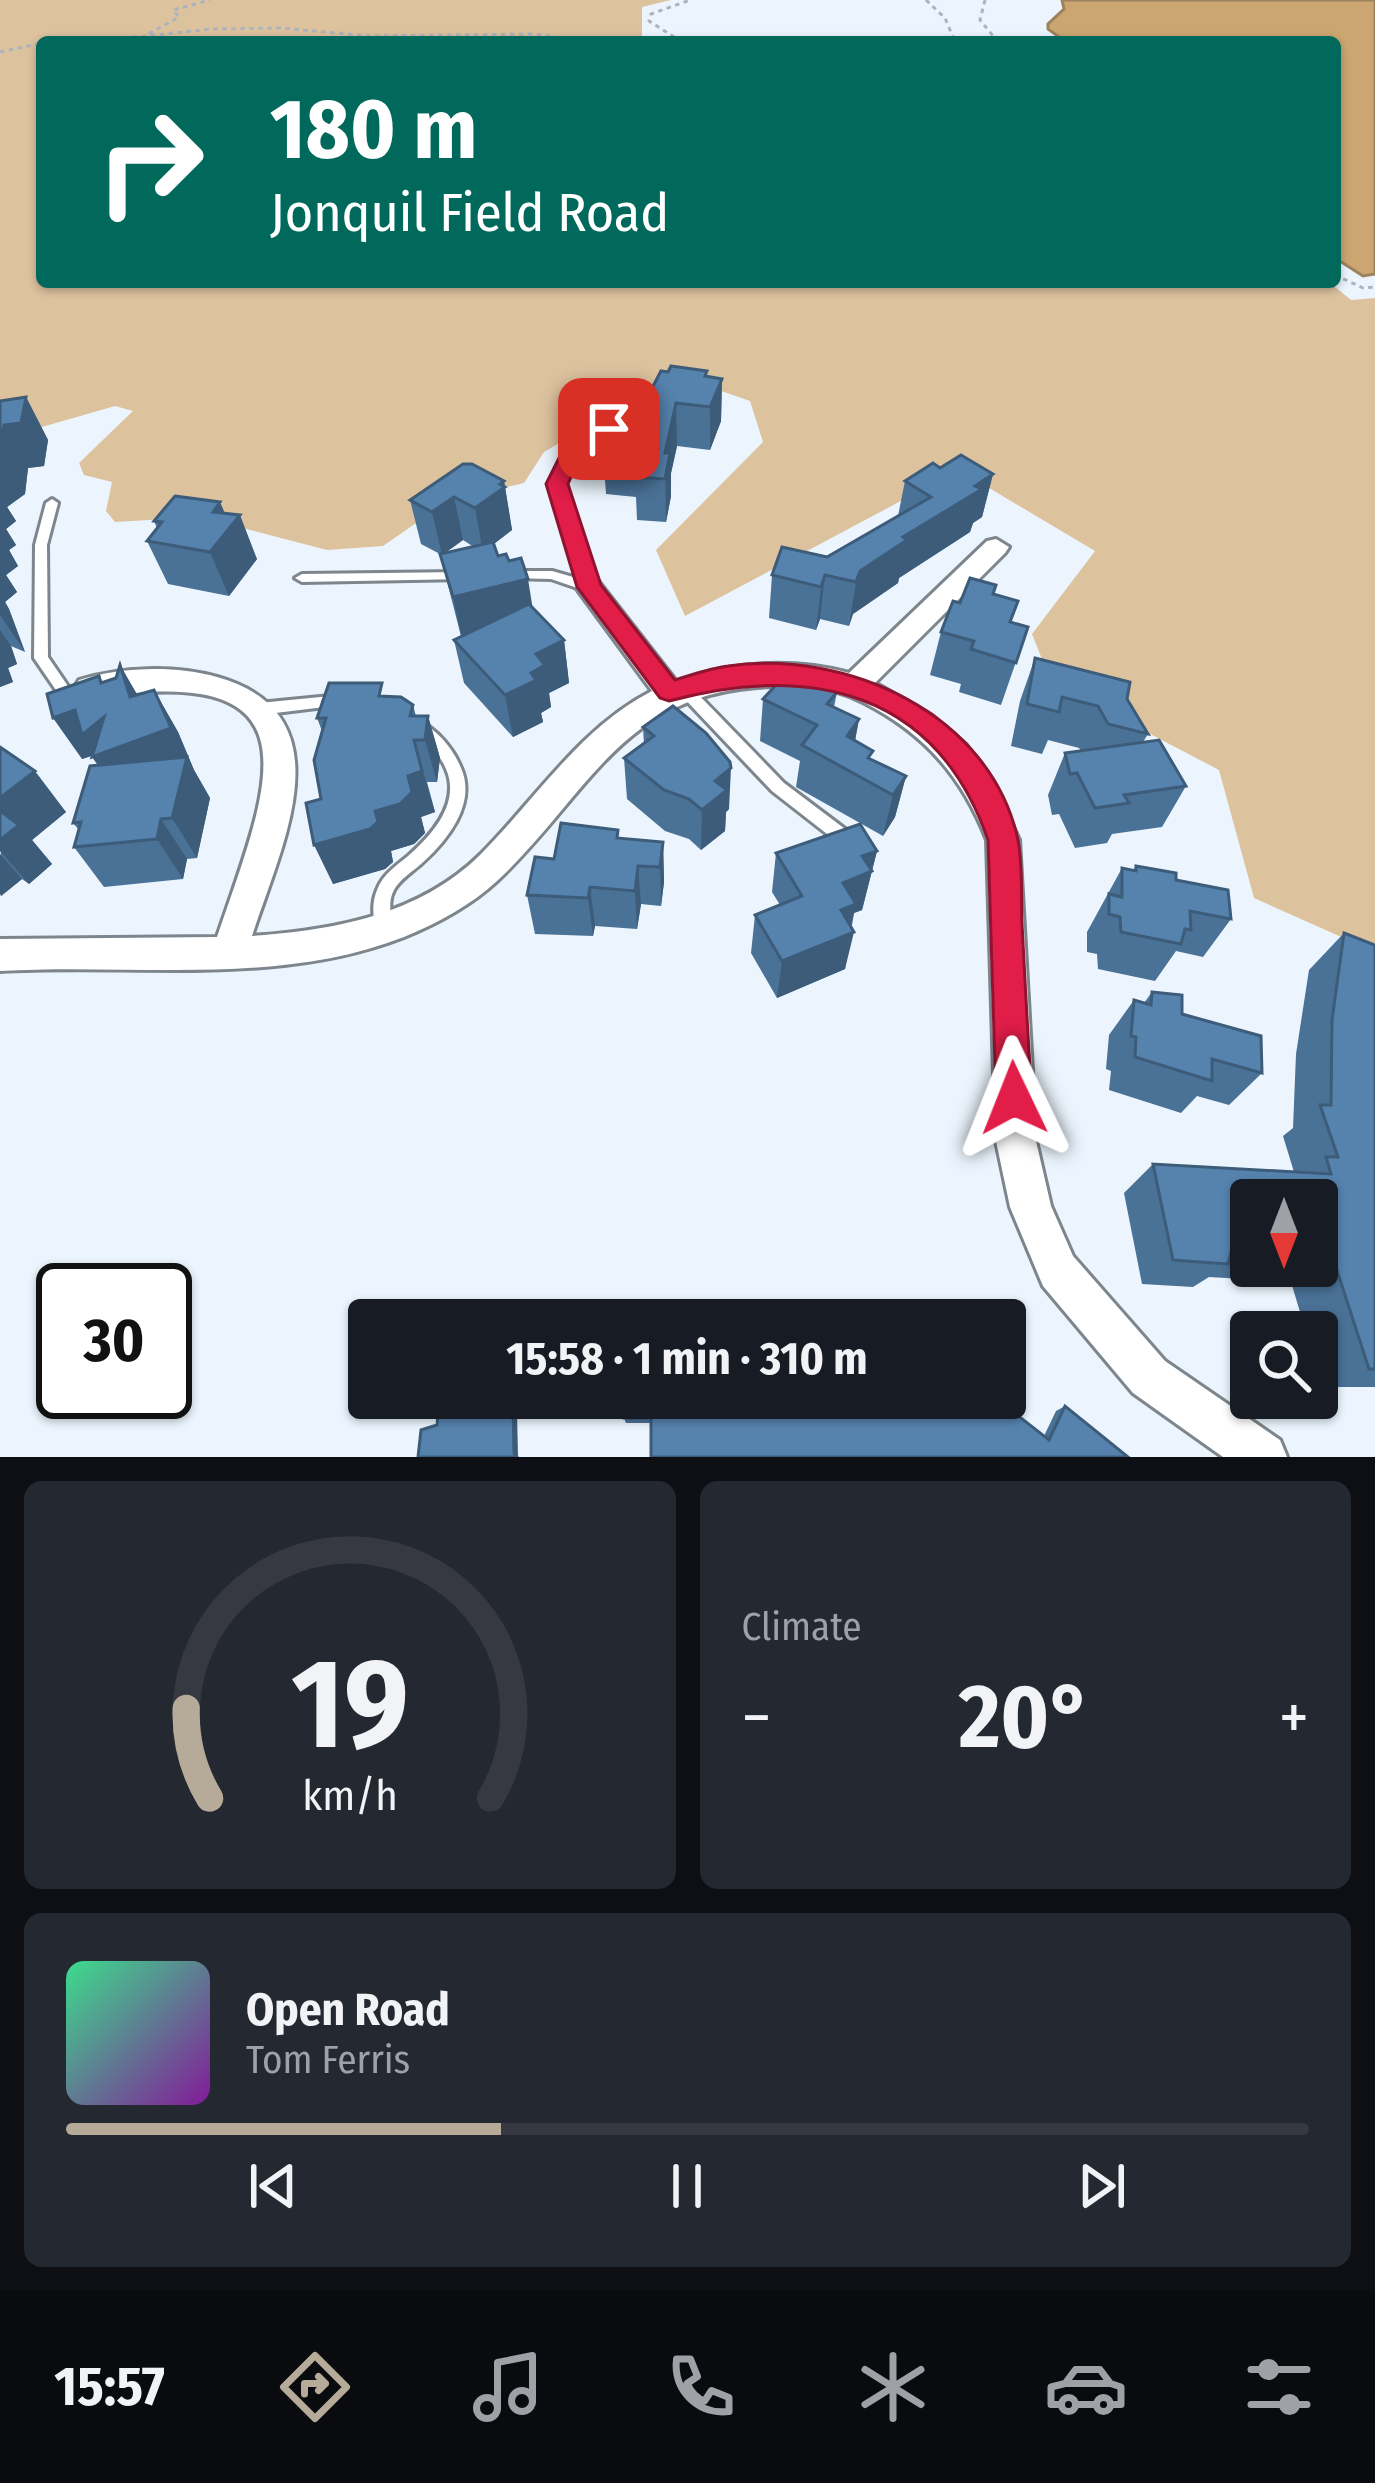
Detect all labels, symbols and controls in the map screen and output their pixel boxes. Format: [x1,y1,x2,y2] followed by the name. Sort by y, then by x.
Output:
[270,79,477,180] text: 180 m
[72,84,228,240] icon: right
[270,181,669,245] text: Jonquil Field Road
[558,378,660,480] pin
[576,396,642,462] icon: arrive
[951,1035,1077,1161] position arrow
[1230,1179,1338,1287] north arrow
[1230,1179,1338,1419] map controls
[36,1263,192,1419] speed limit sign: 30
[1230,1311,1338,1419] button: search
[506,1332,868,1386] text: 15:58 · 1 min · 310 m
[742,1604,862,1650] text: Climate
[291,1630,408,1780] text: 19
[959,1663,1092,1771] text: 20°
[742,1678,771,1757] text: −
[1279,1678,1309,1757] text: +
[302,1770,398,1821] text: km/h
[246,1983,450,2037] text: Open Road
[246,2037,410,2083] text: Tom Ferris
[240,2153,306,2219] icon: previous
[654,2153,720,2219] icon: pause
[1069,2153,1135,2219] icon: next
[273,2345,357,2429] icon: directions
[466,2345,550,2429] icon: music
[659,2345,743,2429] icon: phone
[851,2345,935,2429] icon: climate
[1044,2345,1128,2429] icon: car
[1237,2345,1321,2429] icon: filters
[54,2355,165,2419] text: 15:57

